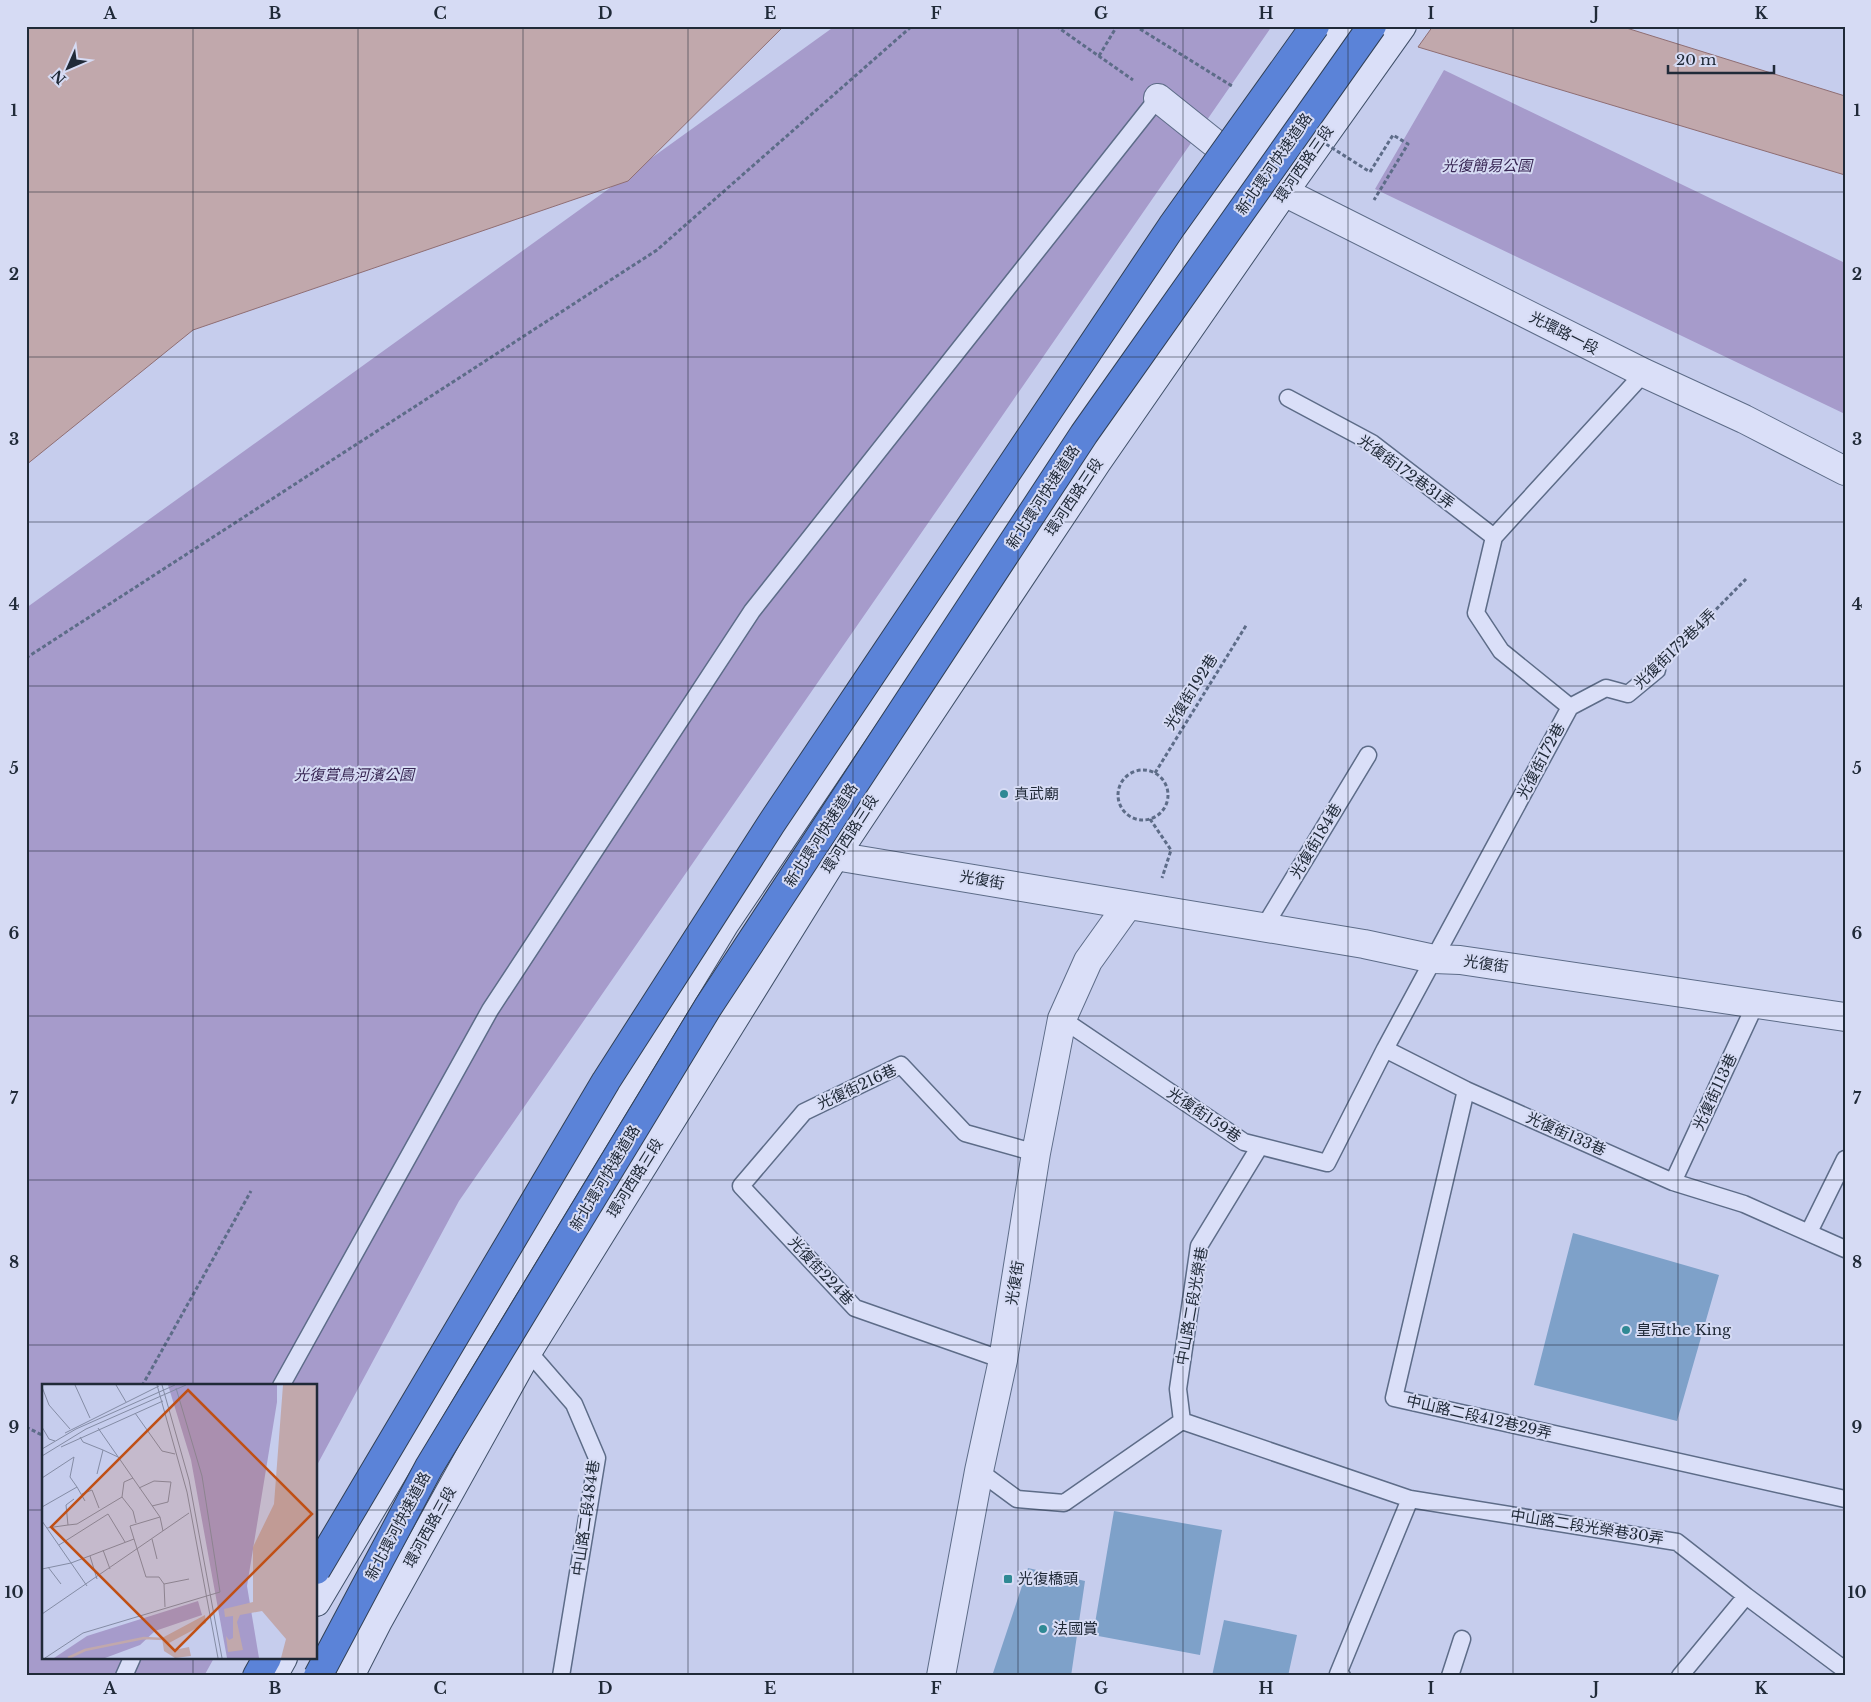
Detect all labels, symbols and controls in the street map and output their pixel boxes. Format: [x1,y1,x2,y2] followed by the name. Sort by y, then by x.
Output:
[103,3,118,23] text: A
[269,3,282,23] text: B
[433,3,447,23] text: C
[598,3,612,23] text: D
[764,3,776,23] text: E
[930,3,942,23] text: F
[1094,3,1108,23] text: G
[1258,3,1274,23] text: H
[1428,3,1435,23] text: I
[1590,3,1599,23] text: J
[1754,3,1768,23] text: K
[42,42,92,92] north arrow
[1668,42,1775,74] scale bar
[1676,50,1716,69] text: 20 m
[48,66,70,88] text: N
[11,100,18,120] text: 1
[1854,100,1861,120] text: 1
[1231,109,1316,218] street label: 新北環河快速道路
[1270,121,1337,206] street label: 環河西路三段
[1442,156,1534,175] park label: 光復簡易公園
[9,264,19,284] text: 2
[1852,264,1862,284] text: 2
[1526,307,1602,358] street label: 光環路一段
[9,429,19,449] text: 3
[1852,429,1862,449] text: 3
[1354,430,1458,513] street label: 光復街172巷31弄
[1002,441,1083,552] street label: 新北環河快速道路
[1041,454,1107,539] street label: 環河西路三段
[9,594,19,614] text: 4
[1852,594,1862,614] text: 4
[1629,605,1720,693] street label: 光復街172巷4弄
[1160,650,1221,733] street label: 光復街192巷
[1513,719,1569,802] street label: 光復街172巷
[9,758,19,778] text: 5
[1852,758,1862,778] text: 5
[294,765,416,784] park label: 光復賞鳥河濱公園
[780,779,861,890] street label: 新北環河快速道路
[1014,784,1059,803] place label: 真武廟
[998,788,1010,800] marker: 真武廟
[817,791,882,877] street label: 環河西路三段
[1286,800,1345,882] street label: 光復街184巷
[958,866,1006,893] street label: 光復街
[9,923,20,943] text: 6
[1852,923,1863,943] text: 6
[1462,951,1510,976] street label: 光復街
[1688,1050,1741,1133] street label: 光復街113巷
[814,1060,900,1113] street label: 光復街216巷
[1164,1083,1245,1146] street label: 光復街159巷
[10,1088,19,1108] text: 7
[1853,1088,1862,1108] text: 7
[1523,1108,1609,1160] street label: 光復街133巷
[566,1121,644,1234] street label: 新北環河快速道路
[603,1135,666,1221] street label: 環河西路三段
[785,1232,858,1309] street label: 光復街224巷
[1172,1245,1211,1367] street label: 中山路二段光榮巷
[9,1252,19,1272] text: 8
[1852,1252,1862,1272] text: 8
[1002,1259,1027,1307] street label: 光復街
[1636,1320,1732,1339] place label: 皇冠the King
[1620,1324,1632,1336] marker: 皇冠the King
[42,1384,318,1660] inset map
[1405,1391,1554,1442] street label: 中山路二段412巷29弄
[9,1417,20,1437] text: 9
[1852,1417,1863,1437] text: 9
[568,1459,603,1577] street label: 中山路二段484巷
[361,1468,434,1583] street label: 新北環河快速道路
[399,1483,460,1571] street label: 環河西路三段
[1509,1505,1665,1548] street label: 中山路二段光榮巷30弄
[1018,1569,1078,1588] place label: 光復橋頭
[1002,1573,1014,1585] marker: 光復橋頭
[4,1582,24,1602] text: 10
[1847,1582,1867,1602] text: 10
[1053,1619,1098,1638] place label: 法國賞
[1037,1623,1049,1635] marker: 法國賞
[103,1678,118,1698] text: A
[269,1678,282,1698] text: B
[433,1678,447,1698] text: C
[598,1678,612,1698] text: D
[764,1678,776,1698] text: E
[930,1678,942,1698] text: F
[1094,1678,1108,1698] text: G
[1258,1678,1274,1698] text: H
[1428,1678,1435,1698] text: I
[1590,1678,1599,1698] text: J
[1754,1678,1768,1698] text: K

